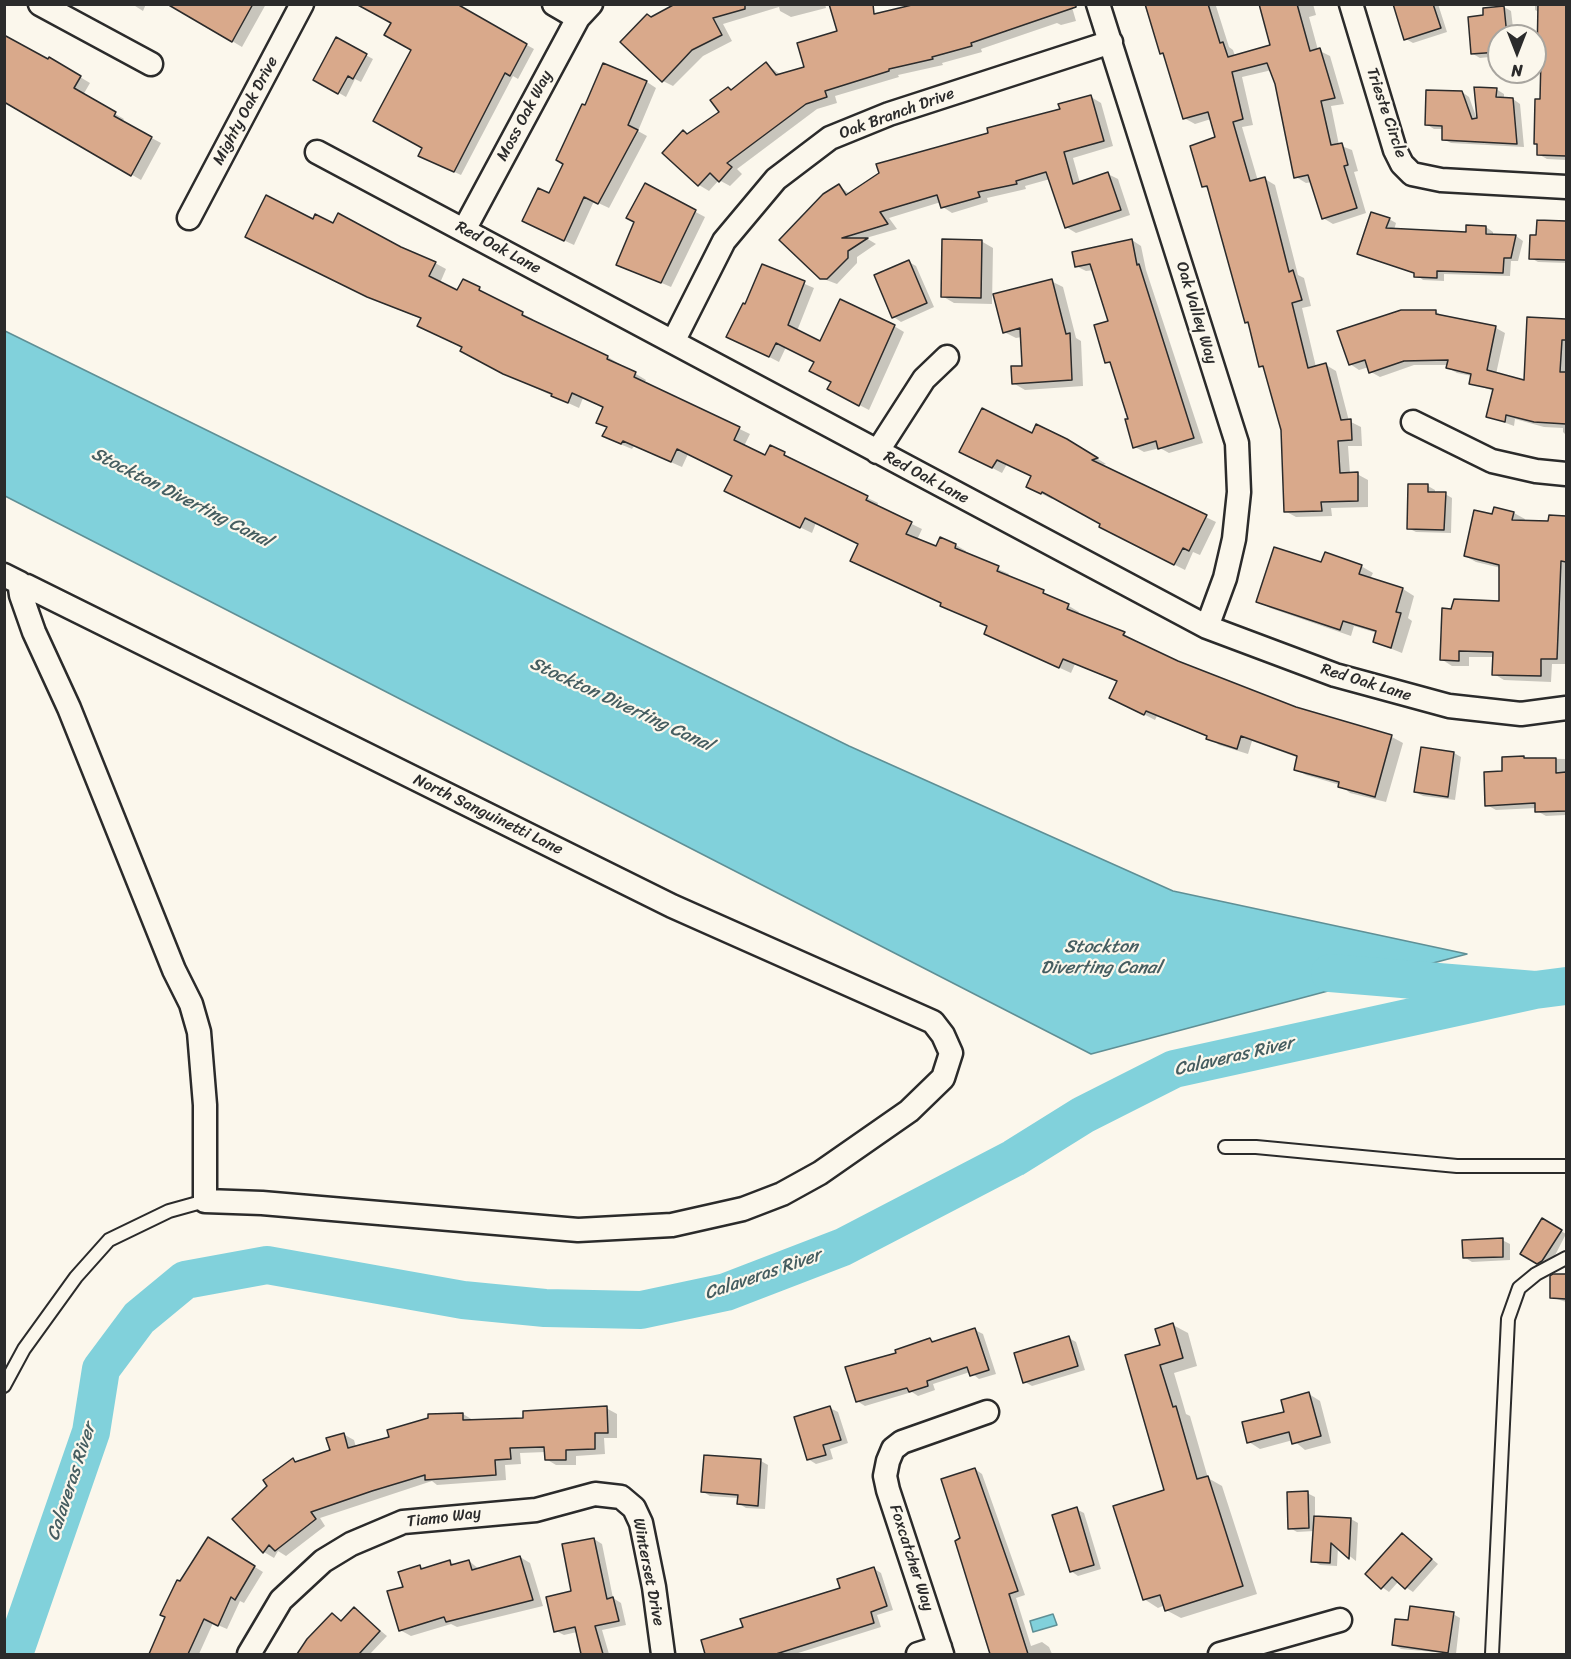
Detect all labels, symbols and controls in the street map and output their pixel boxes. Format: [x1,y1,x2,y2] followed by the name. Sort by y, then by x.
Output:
[1487,24,1547,84] north arrow
[209,53,283,169] street label: Mighty Oak Drive
[1511,56,1523,85] text: N
[1362,65,1410,161] street label: Trieste Circle
[493,67,557,165] street label: Moss Oak Way
[837,84,957,144] street label: Oak Branch Drive
[452,217,544,279] street label: Red Oak Lane
[1171,260,1221,366] street label: Oak Valley Way
[88,443,274,553] water label: Stockton Diverting Canal
[880,447,972,509] street label: Red Oak Lane
[526,653,716,757] water label: Stockton Diverting Canal
[1318,660,1414,706] street label: Red Oak Lane
[410,770,566,860] street label: North Sanguinetti Lane
[1041,936,1161,978] water label: Stockton Diverting Canal
[1172,1033,1296,1081] water label: Calaveras River
[702,1245,824,1305] water label: Calaveras River
[43,1421,101,1543] water label: Calaveras River
[885,1502,937,1614] street label: Foxcatcher Way
[406,1504,482,1532] street label: Tiamo Way
[628,1516,668,1628] street label: Winterset Drive

